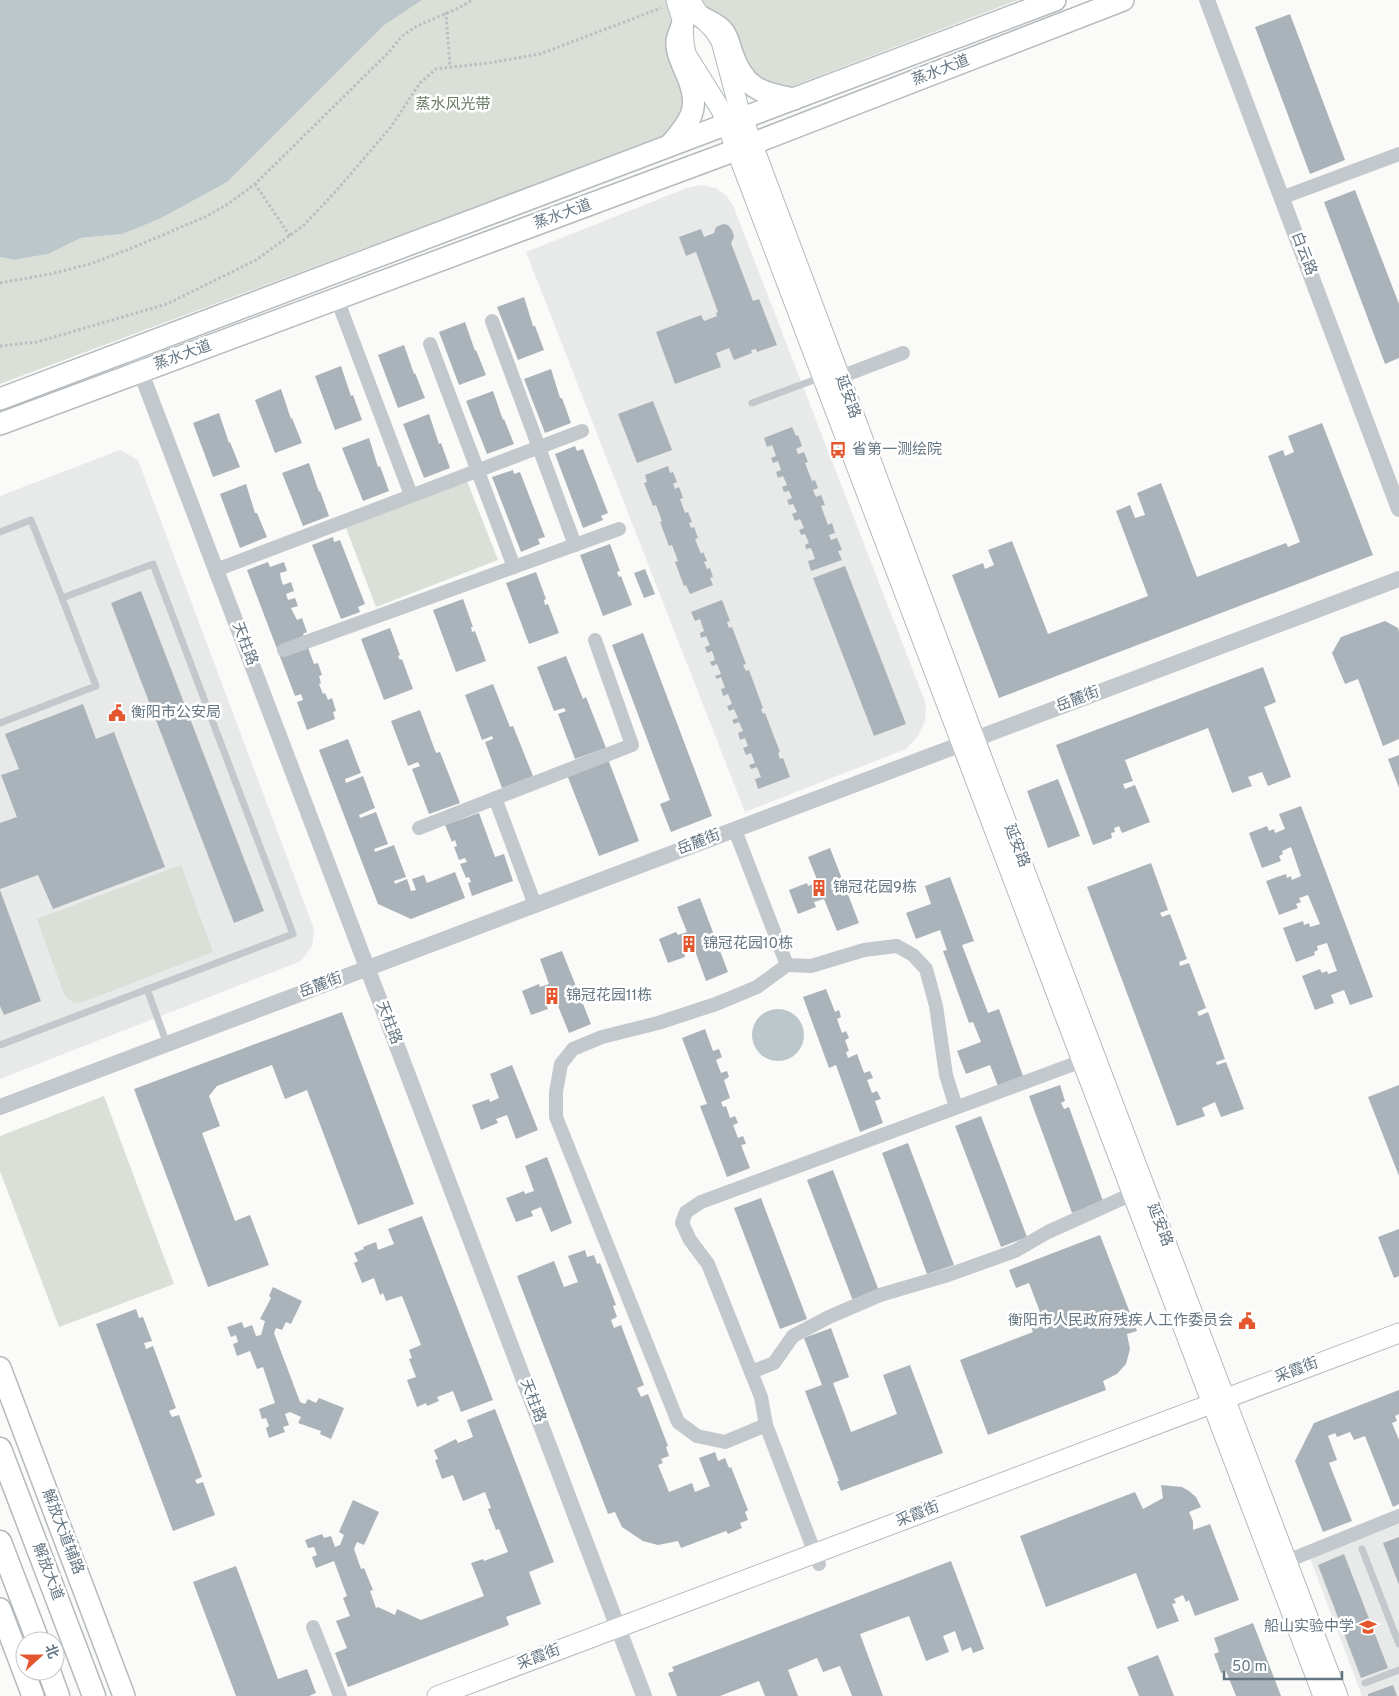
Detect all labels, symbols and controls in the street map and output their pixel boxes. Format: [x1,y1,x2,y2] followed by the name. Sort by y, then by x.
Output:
[910,51,972,91] street label: 蒸水大道
[415,96,491,115] park label: 蒸水风光带
[532,196,594,234] street label: 蒸水大道
[1286,230,1320,278] street label: 白云路
[152,337,214,375] street label: 蒸水大道
[830,373,864,421] street label: 延安路
[828,440,848,460] bus stop icon: 省第一测绘院
[852,440,942,460] place label: 省第一测绘院
[227,620,261,668] street label: 天柱路
[1054,683,1102,717] street label: 岳麓街
[107,703,127,723] public building icon: 衡阳市公安局
[131,704,221,723] place label: 衡阳市公安局
[999,822,1033,870] street label: 延安路
[675,826,723,860] street label: 岳麓街
[809,878,829,898] building icon: 锦冠花园9栋
[833,878,917,898] place label: 锦冠花园9栋
[679,934,699,954] building icon: 锦冠花园10栋
[703,934,793,954] place label: 锦冠花园10栋
[297,969,345,1003] street label: 岳麓街
[542,986,562,1006] building icon: 锦冠花园11栋
[566,986,652,1006] place label: 锦冠花园11栋
[371,999,405,1047] street label: 天柱路
[1142,1201,1176,1249] street label: 延安路
[1237,1311,1257,1331] public building icon: 衡阳市人民政府残疾人工作委员会
[1008,1312,1233,1331] place label: 衡阳市人民政府残疾人工作委员会
[1273,1354,1321,1388] street label: 采霞街
[515,1377,549,1425] street label: 天柱路
[37,1487,87,1577] street label: 解放大道辅路
[894,1498,942,1532] street label: 采霞街
[28,1541,66,1603] street label: 解放大道
[1358,1617,1378,1637] school or university icon: 船山实验中学
[1264,1618,1354,1637] place label: 船山实验中学
[15,1631,65,1681] north arrow
[515,1641,563,1675] street label: 采霞街
[40,1642,61,1661] text: 北
[1224,1648,1342,1680] scale bar
[1232,1658,1267,1677] text: 50 m

